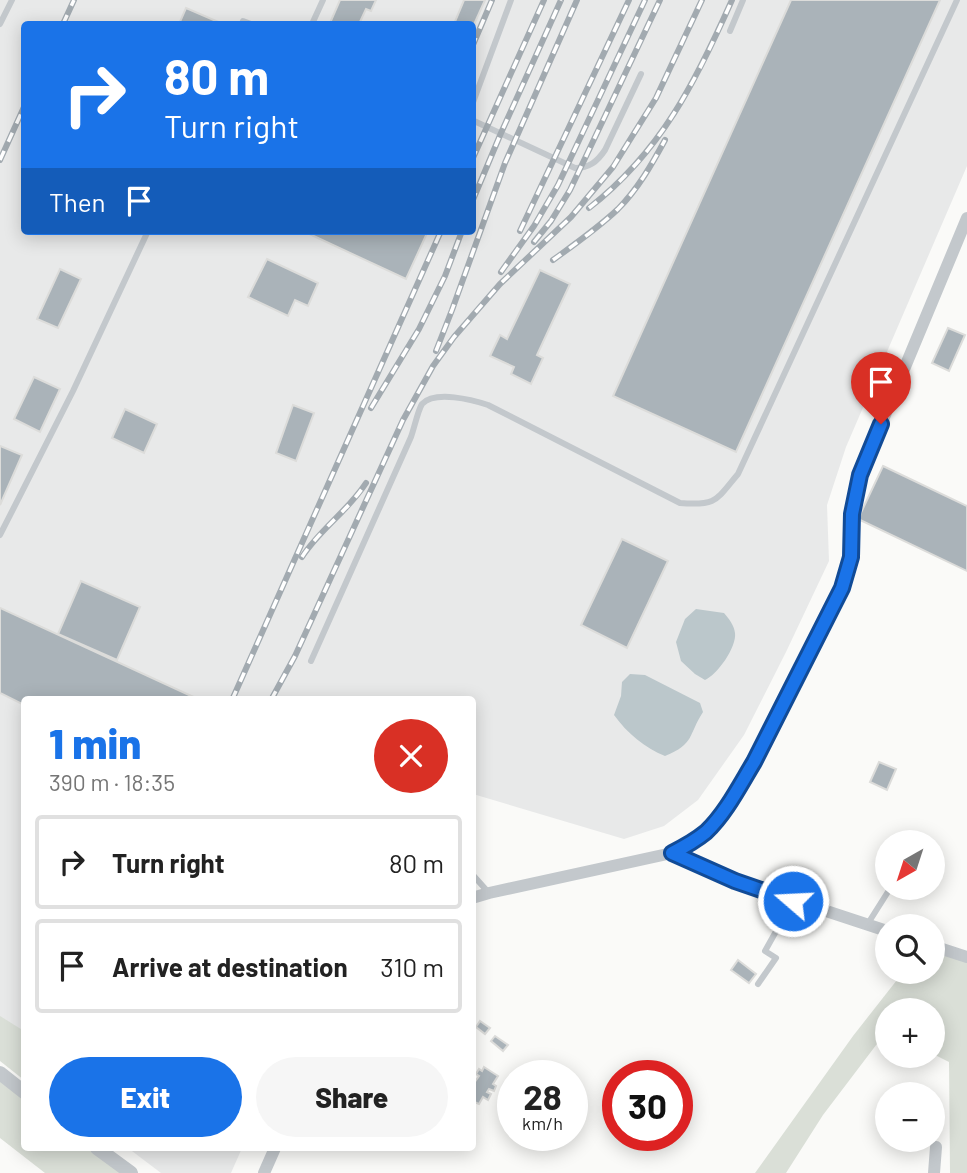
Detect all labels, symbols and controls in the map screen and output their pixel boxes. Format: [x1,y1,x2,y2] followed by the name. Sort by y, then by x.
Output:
[164,46,269,105] text: 80 m
[49,49,140,140] icon: right
[164,106,299,144] text: Turn right
[120,182,158,220] icon: arrive
[49,186,106,217] text: Then
[851,352,911,424] pin
[862,363,900,401] icon: arrive
[49,717,141,767] text: 1 min
[374,719,448,793] button: close
[49,768,175,796] text: 390 m · 18:35
[875,830,945,900] north arrow
[875,830,945,1152] map controls
[53,843,91,881] icon: right
[112,847,225,878] text: Turn right
[389,847,444,878] text: 80 m
[756,864,830,938] position arrow
[875,914,945,984] button: search
[53,947,91,985] icon: arrive
[112,951,348,982] text: Arrive at destination
[380,951,444,982] text: 310 m
[875,998,945,1068] button: +
[49,1057,242,1137] button: Exit
[256,1057,448,1137] button: Share
[602,1060,693,1151] speed limit sign: 30
[523,1075,562,1117] text: 28
[875,1082,945,1152] button: −
[522,1112,563,1134] text: km/h

